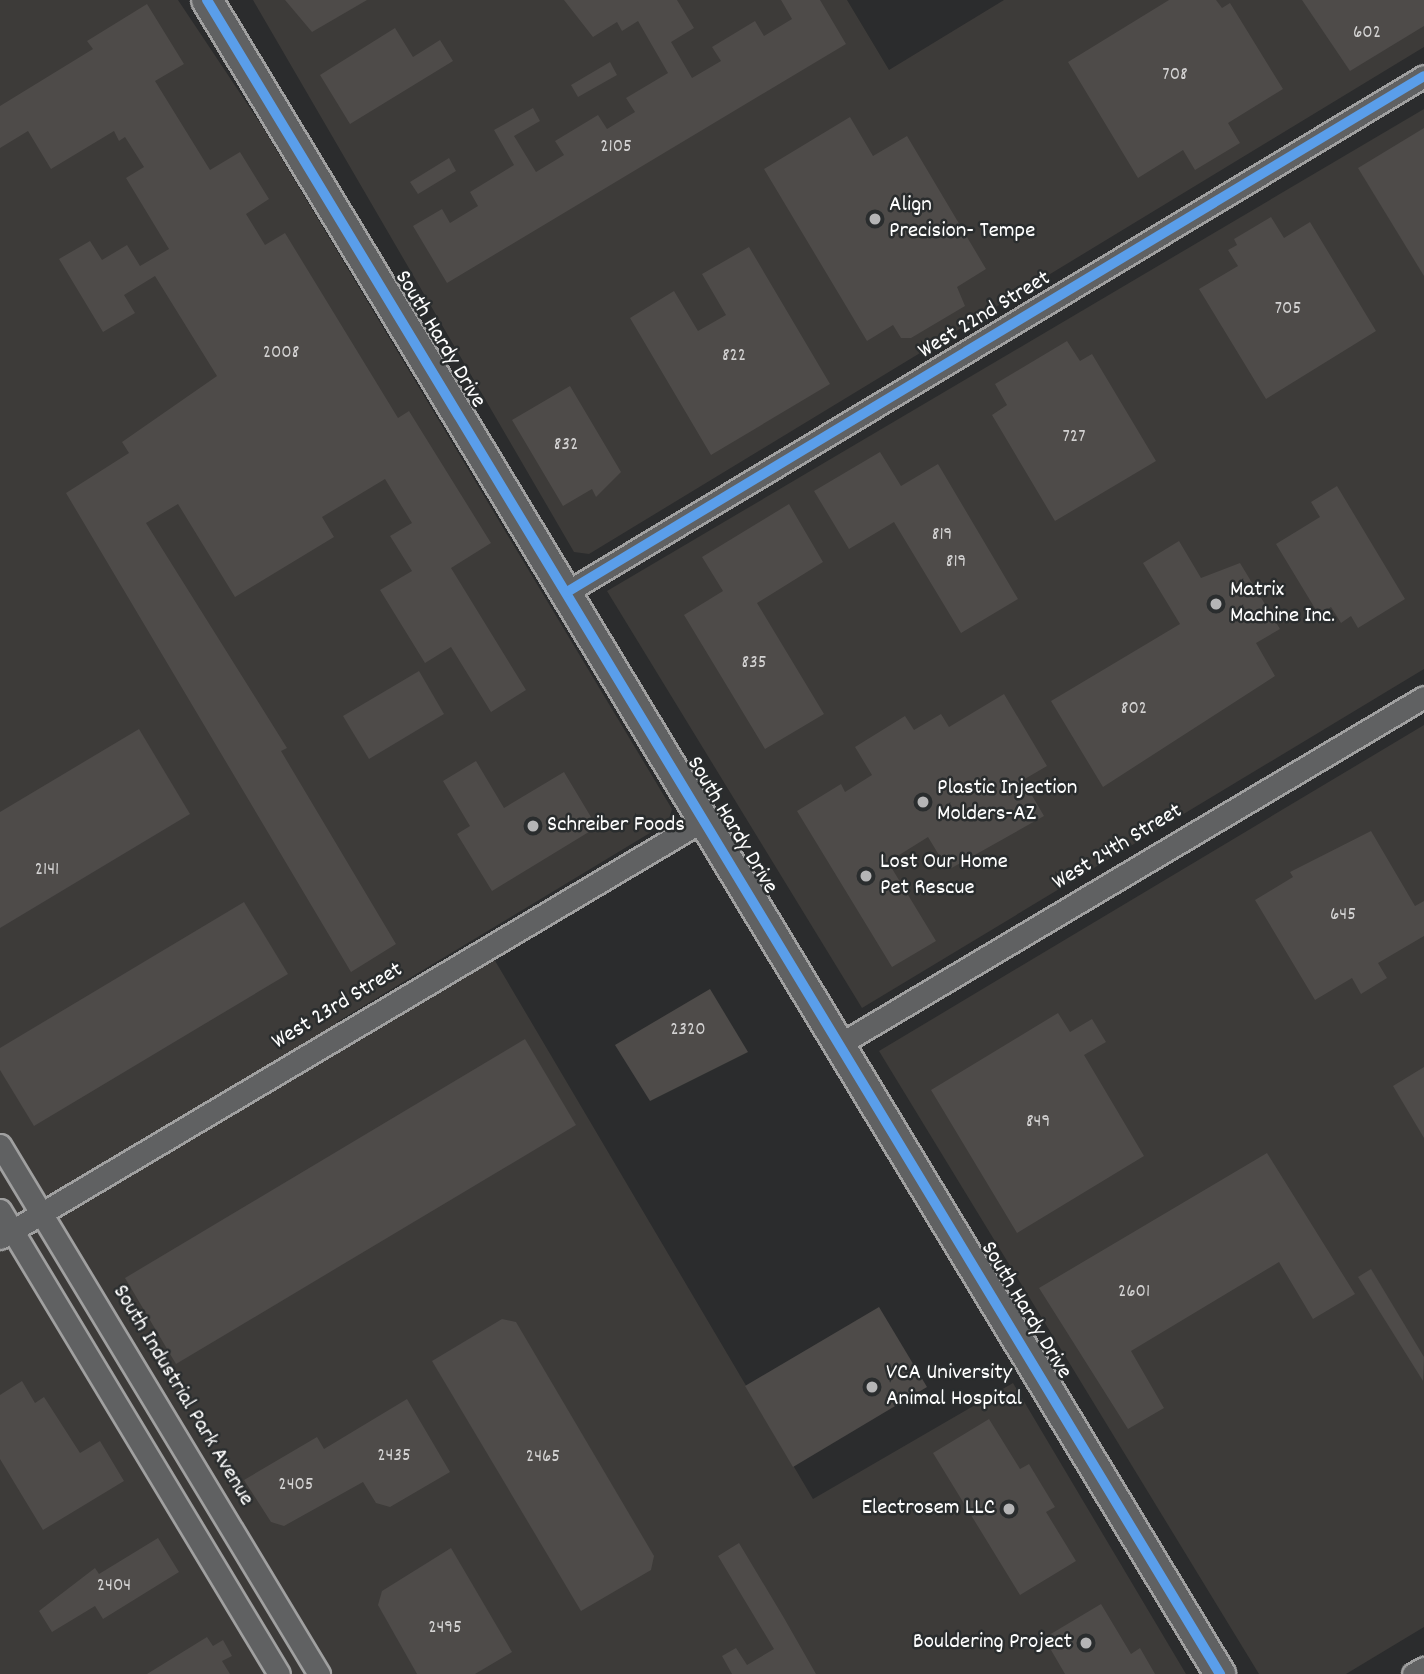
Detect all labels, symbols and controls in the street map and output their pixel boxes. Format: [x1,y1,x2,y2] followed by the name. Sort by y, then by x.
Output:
[1353,23,1381,45] house number: 602
[1162,65,1188,87] house number: 708
[600,137,632,159] house number: 2105
[889,192,1035,246] place label: Align Precision- Tempe
[867,211,883,227] marker: Align Precision- Tempe
[387,266,491,414] street label: South Hardy Drive
[914,266,1056,366] street label: West 22nd Street
[1275,299,1301,321] house number: 705
[263,343,299,365] house number: 2008
[722,346,746,368] house number: 822
[1063,427,1085,449] house number: 727
[554,435,578,457] house number: 832
[932,525,952,547] house number: 819
[946,552,966,574] house number: 819
[1230,577,1335,631] place label: Matrix Machine Inc.
[1208,596,1224,612] marker: Matrix Machine Inc.
[742,653,766,675] house number: 835
[1121,699,1147,721] house number: 802
[679,752,783,900] street label: South Hardy Drive
[937,775,1077,829] place label: Plastic Injection Molders-AZ
[915,794,931,810] marker: Plastic Injection Molders-AZ
[1048,798,1188,898] street label: West 24th Street
[547,812,685,840] place label: Schreiber Foods
[525,818,541,834] marker: Schreiber Foods
[880,849,1008,903] place label: Lost Our Home Pet Rescue
[35,860,59,882] house number: 2141
[858,868,874,884] marker: Lost Our Home Pet Rescue
[1330,905,1356,927] house number: 645
[268,957,408,1057] street label: West 23rd Street
[670,1020,706,1042] house number: 2320
[1026,1112,1050,1134] house number: 849
[973,1237,1077,1385] street label: South Hardy Drive
[105,1281,259,1511] street label: South Industrial Park Avenue
[1118,1282,1150,1304] house number: 2601
[886,1360,1022,1414] place label: VCA University Animal Hospital
[864,1379,880,1395] marker: VCA University Animal Hospital
[377,1446,411,1468] house number: 2435
[526,1447,560,1469] house number: 2465
[278,1475,314,1497] house number: 2405
[861,1495,995,1523] place label: Electrosem LLC
[1001,1501,1017,1517] marker: Electrosem LLC
[97,1576,131,1598] house number: 2404
[428,1618,462,1640] house number: 2495
[913,1629,1072,1657] place label: Bouldering Project
[1078,1635,1094,1651] marker: Bouldering Project

